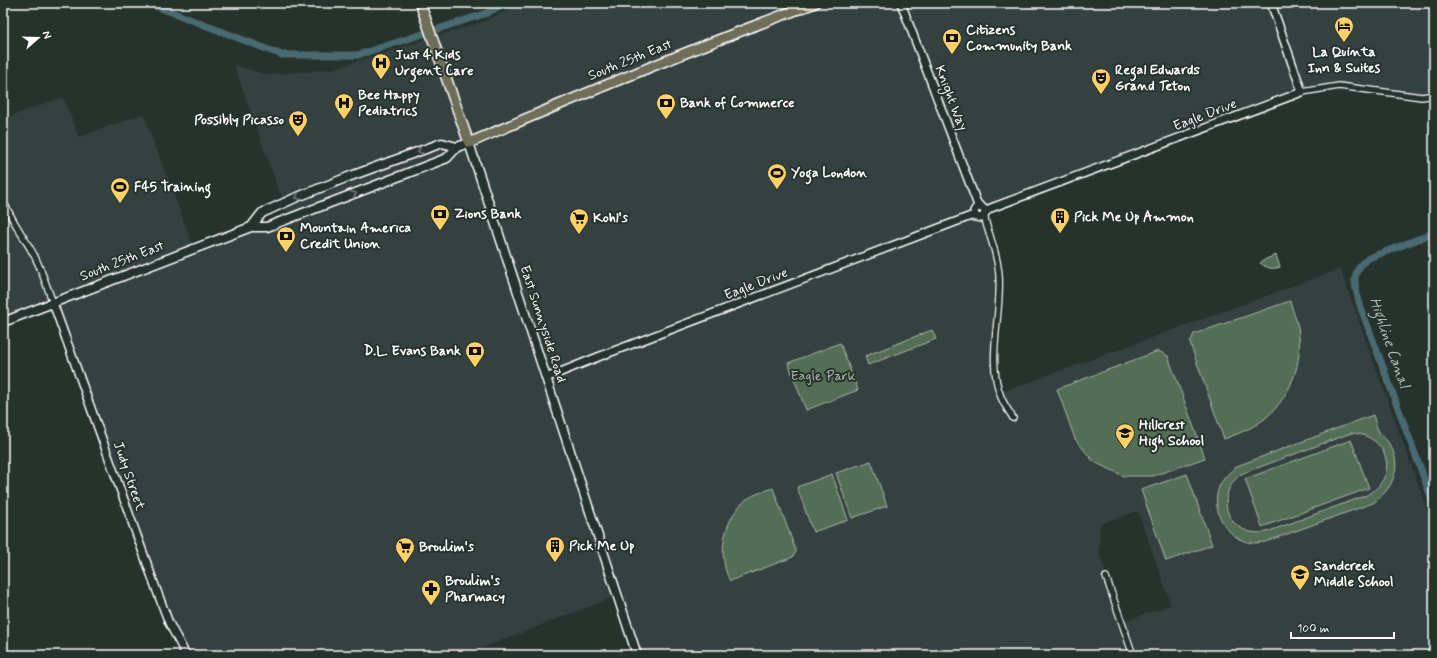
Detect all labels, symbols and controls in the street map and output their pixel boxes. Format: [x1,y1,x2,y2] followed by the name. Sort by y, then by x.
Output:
[1333,15,1355,43] hotel icon: La Quinta Inn & Suites
[18,18,58,58] north arrow
[966,21,1072,55] place label: Citizens Community Bank
[941,27,963,55] bank icon: Citizens Community Bank
[39,29,54,41] text: N
[585,35,675,85] street label: South 25th East
[1308,43,1381,77] place label: La Quinta Inn & Suites
[395,46,474,83] place label: Just 4 Kids Urgent Care
[370,52,392,80] hospital icon: Just 4 Kids Urgent Care
[1115,61,1200,95] place label: Regal Edwards Grand Teton
[929,63,972,134] street label: Knight Way
[1090,67,1112,95] theatre icon: Regal Edwards Grand Teton
[358,86,420,120] place label: Bee Happy Pediatrics
[333,92,355,120] hospital icon: Bee Happy Pediatrics
[655,92,677,120] bank icon: Bank of Commerce
[680,94,795,112] place label: Bank of Commerce
[1171,95,1239,135] street label: Eagle Drive
[287,109,309,137] theatre icon: Possibly Picasso
[194,111,285,129] place label: Possibly Picasso
[416,146,423,155] one-way arrow
[766,162,788,190] sports icon: Yoga London
[791,164,868,185] place label: Yoga London
[109,176,131,204] sports icon: F45 Training
[134,178,212,199] place label: F45 Training
[350,191,357,199] one-way arrow
[295,193,302,201] one-way arrow
[429,203,451,231] bank icon: Zions Bank
[454,205,522,223] place label: Zions Bank
[1049,206,1071,234] building icon: Pick Me Up Ammon
[568,207,590,235] supermarket icon: Kohl's
[1074,208,1194,226] place label: Pick Me Up Ammon
[593,209,629,227] place label: Kohl's
[300,219,411,253] place label: Mountain America Credit Union
[275,225,297,253] bank icon: Mountain America Credit Union
[77,237,167,285] street label: South 25th East
[516,263,570,385] street label: East Sunnyside Road
[722,264,790,304] street label: Eagle Drive
[1362,295,1414,393] water label: Highline Canal
[464,340,486,368] bank icon: D.L. Evans Bank
[364,342,461,360] place label: D.L. Evans Bank
[790,367,856,385] park label: Eagle Park
[1139,416,1204,453] place label: Hillcrest High School
[1114,422,1136,450] school or university icon: Hillcrest High School
[109,439,149,514] street label: Judy Street
[544,535,566,563] building icon: Pick Me Up
[394,536,416,564] supermarket icon: Broulim's
[569,537,635,555] place label: Pick Me Up
[419,538,475,556] place label: Broulim's
[1314,557,1393,591] place label: Sandcreek Middle School
[1289,563,1311,591] school or university icon: Sandcreek Middle School
[445,572,505,606] place label: Broulim's Pharmacy
[420,578,442,606] pharmacy icon: Broulim's Pharmacy
[1291,614,1394,640] scale bar
[1297,621,1329,637] text: 100 m

